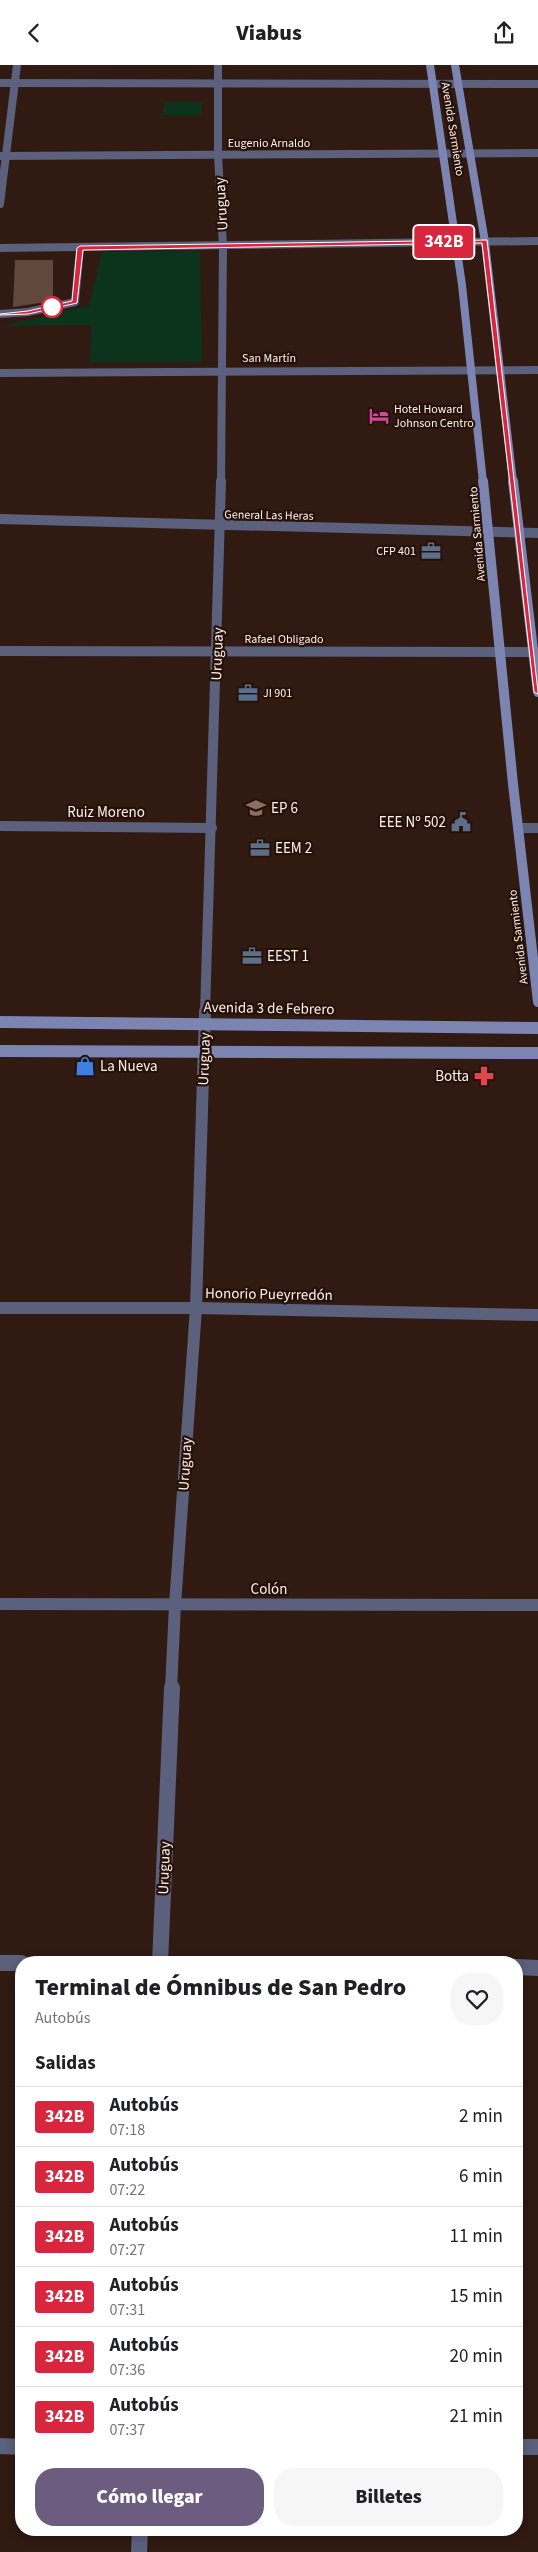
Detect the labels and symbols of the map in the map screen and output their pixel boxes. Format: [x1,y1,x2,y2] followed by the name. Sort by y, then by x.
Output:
[437,81,468,177] street label: Avenida Sarmiento
[228,135,310,152] street label: Eugenio Arnaldo
[210,177,233,231] street label: Uruguay
[409,226,479,258] line badge: 342B
[41,296,63,318] unlabelled marker
[242,350,296,367] street label: San Martín
[394,401,474,432] place label: Hotel Howard Johnson Centro
[368,405,390,427] hotel icon: Hotel Howard Johnson Centro
[465,486,490,582] street label: Avenida Sarmiento
[224,506,314,525] street label: General Las Heras
[420,540,442,562] office icon: CFP 401
[376,543,416,560] place label: CFP 401
[206,627,229,681] street label: Uruguay
[244,631,324,648] street label: Rafael Obligado
[237,682,259,704] office icon: JI 901
[263,685,292,702] place label: JI 901
[245,797,267,819] school or university icon: EP 6
[271,798,298,819] place label: EP 6
[67,802,145,823] street label: Ruiz Moreno
[450,811,472,833] public building icon: EEE Nº 502
[379,812,446,833] place label: EEE Nº 502
[249,837,271,859] office icon: EEM 2
[275,838,312,859] place label: EEM 2
[504,889,533,985] street label: Avenida Sarmiento
[241,945,263,967] office icon: EEST 1
[267,946,309,967] place label: EEST 1
[203,997,335,1020] street label: Avenida 3 de Febrero
[193,1032,216,1086] street label: Uruguay
[74,1055,96,1077] shop icon: La Nueva
[100,1056,158,1077] place label: La Nueva
[473,1065,495,1087] pharmacy icon: Botta
[435,1066,469,1087] place label: Botta
[205,1283,333,1306] street label: Honorio Pueyrredón
[173,1437,198,1491] street label: Uruguay
[251,1579,287,1600] street label: Colón
[153,1841,176,1895] street label: Uruguay

